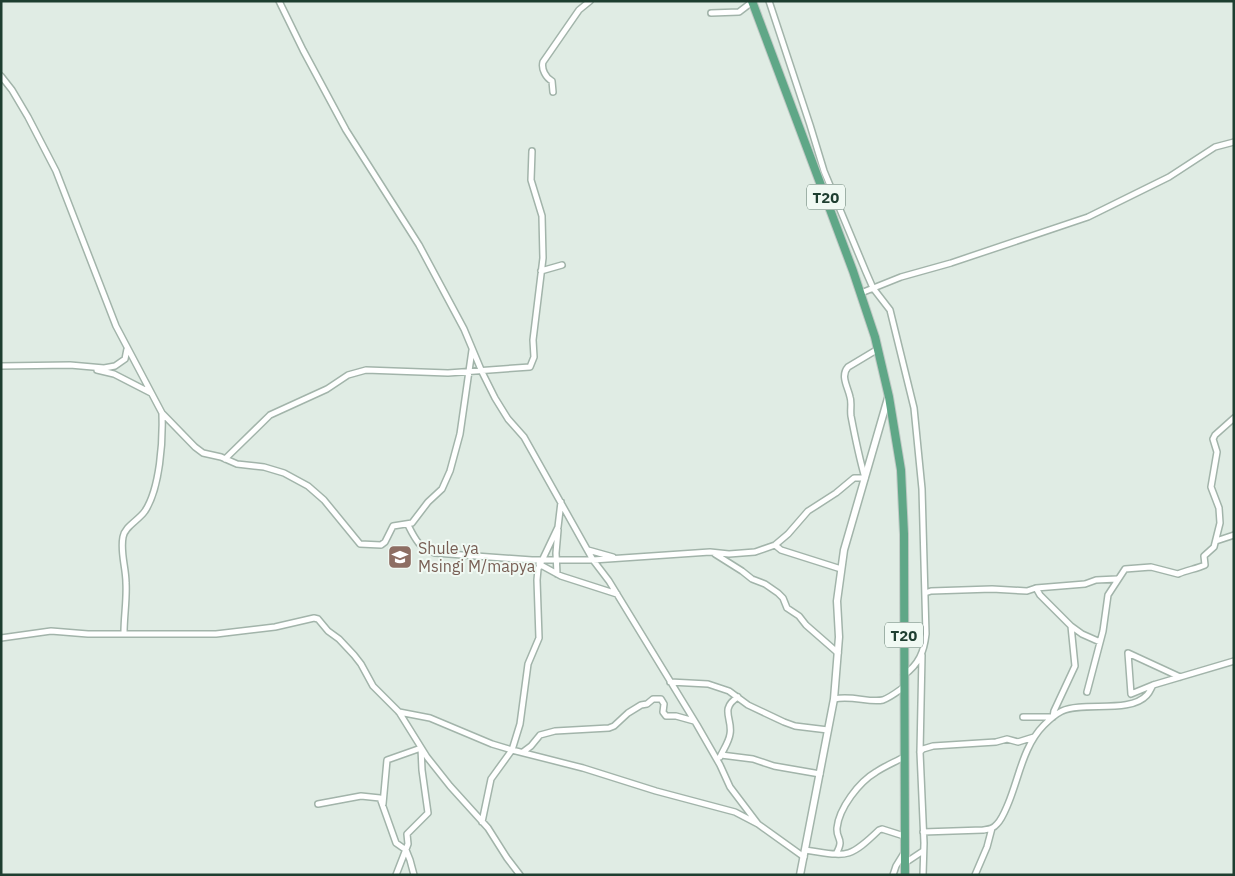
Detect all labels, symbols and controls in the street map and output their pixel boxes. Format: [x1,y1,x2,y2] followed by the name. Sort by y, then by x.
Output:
[807,184,845,210] road number: T20
[418,538,536,576] place label: Shule ya Msingi M/mapya
[387,544,413,570] school or university icon: Shule ya Msingi M/mapya
[885,622,923,648] road number: T20

